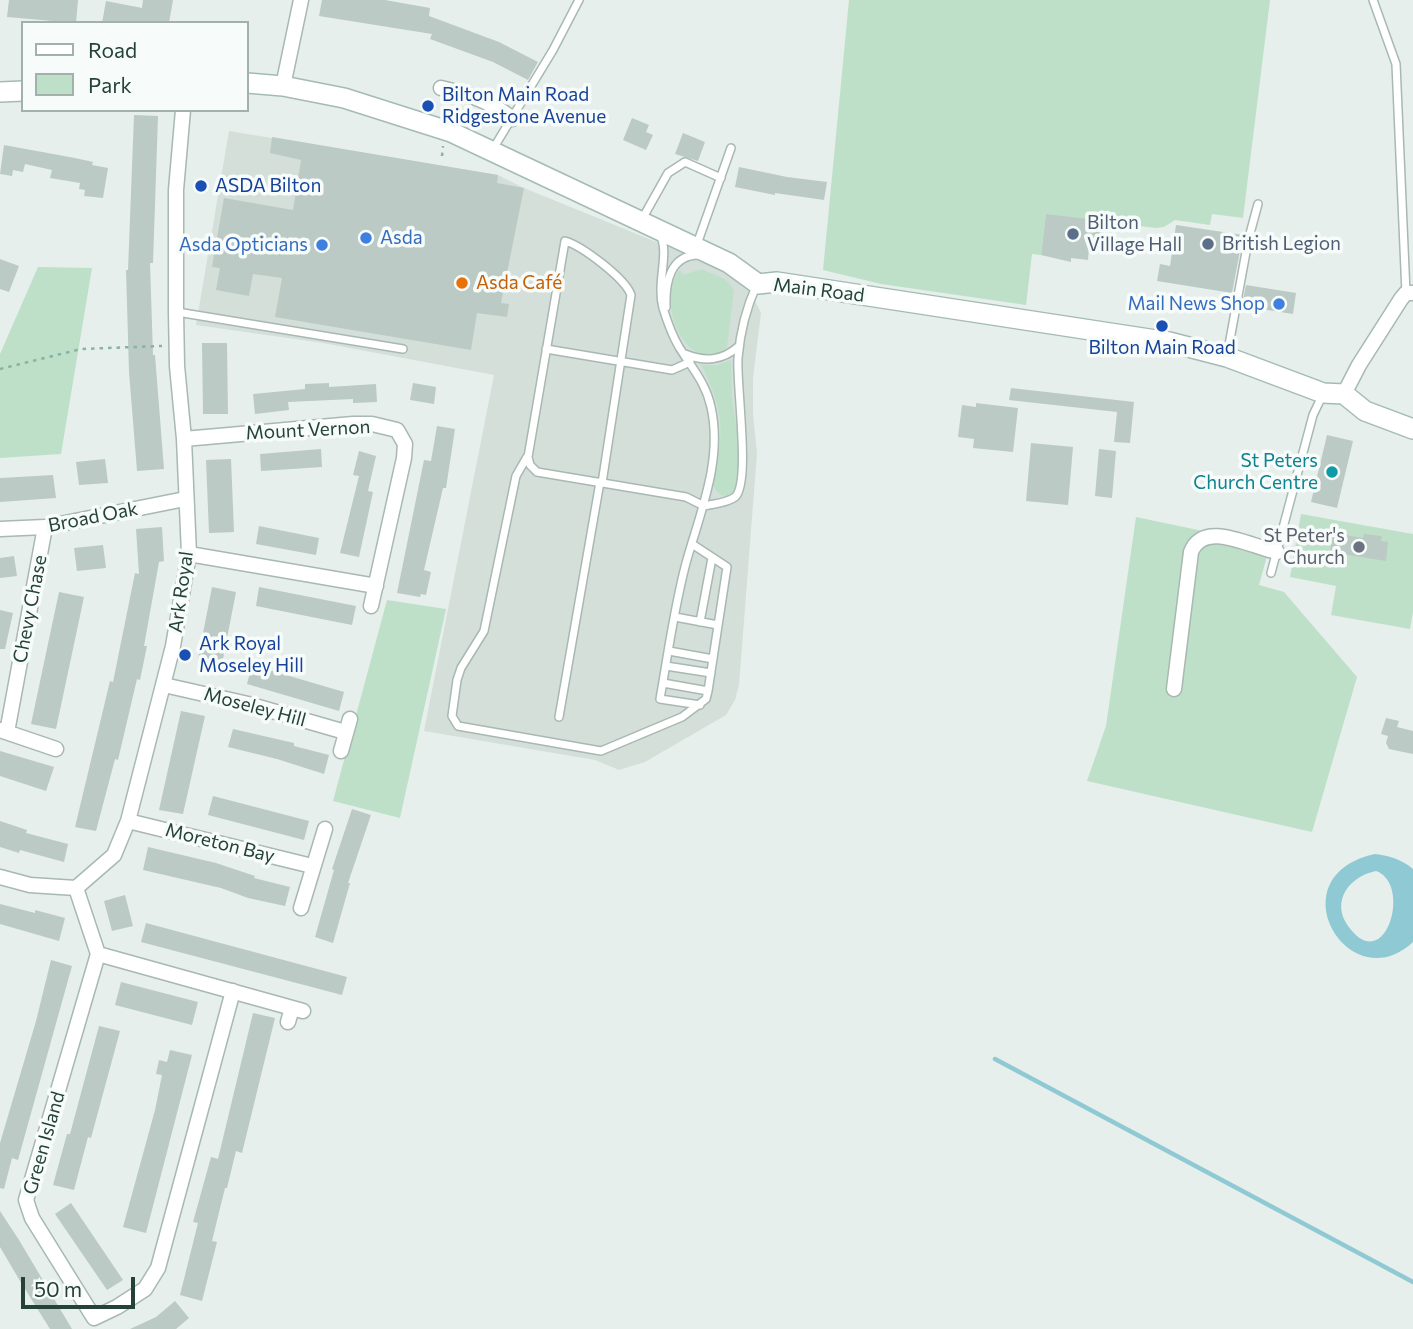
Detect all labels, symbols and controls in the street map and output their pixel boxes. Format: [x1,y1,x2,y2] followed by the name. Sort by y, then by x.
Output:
[21,21,248,112] legend
[88,37,137,62] text: Road
[88,72,132,97] text: Park
[442,84,606,128] place label: Bilton Main Road Ridgestone Avenue
[420,98,436,114] marker: Bilton Main Road Ridgestone Avenue
[215,175,321,197] place label: ASDA Bilton
[193,178,209,194] marker: ASDA Bilton
[1087,212,1182,256] place label: Bilton Village Hall
[1065,226,1081,242] marker: Bilton Village Hall
[380,227,423,249] place label: Asda
[358,230,374,246] marker: Asda
[1222,233,1341,255] place label: British Legion
[179,234,308,256] place label: Asda Opticians
[1200,236,1216,252] marker: British Legion
[314,237,330,253] marker: Asda Opticians
[476,272,562,294] place label: Asda Café
[772,273,866,307] street label: Main Road
[454,275,470,291] marker: Asda Café
[1128,293,1265,315] place label: Mail News Shop
[1271,296,1287,312] marker: Mail News Shop
[1154,318,1170,334] marker: Bilton Main Road
[1088,337,1236,359] place label: Bilton Main Road
[245,415,371,445] street label: Mount Vernon
[1193,450,1318,494] place label: St Peters Church Centre
[1324,464,1340,480] marker: St Peters Church Centre
[46,497,140,537] street label: Broad Oak
[1263,525,1345,569] place label: St Peter's Church
[1351,539,1367,555] marker: St Peter's Church
[164,550,198,634] street label: Ark Royal
[8,553,52,665] street label: Chevy Chase
[199,633,304,677] place label: Ark Royal Moseley Hill
[177,647,193,663] marker: Ark Royal Moseley Hill
[201,682,309,732] street label: Moseley Hill
[163,818,277,868] street label: Moreton Bay
[18,1089,70,1197] street label: Green Island
[24,1262,138,1306] scale bar
[34,1276,82,1301] text: 50 m

